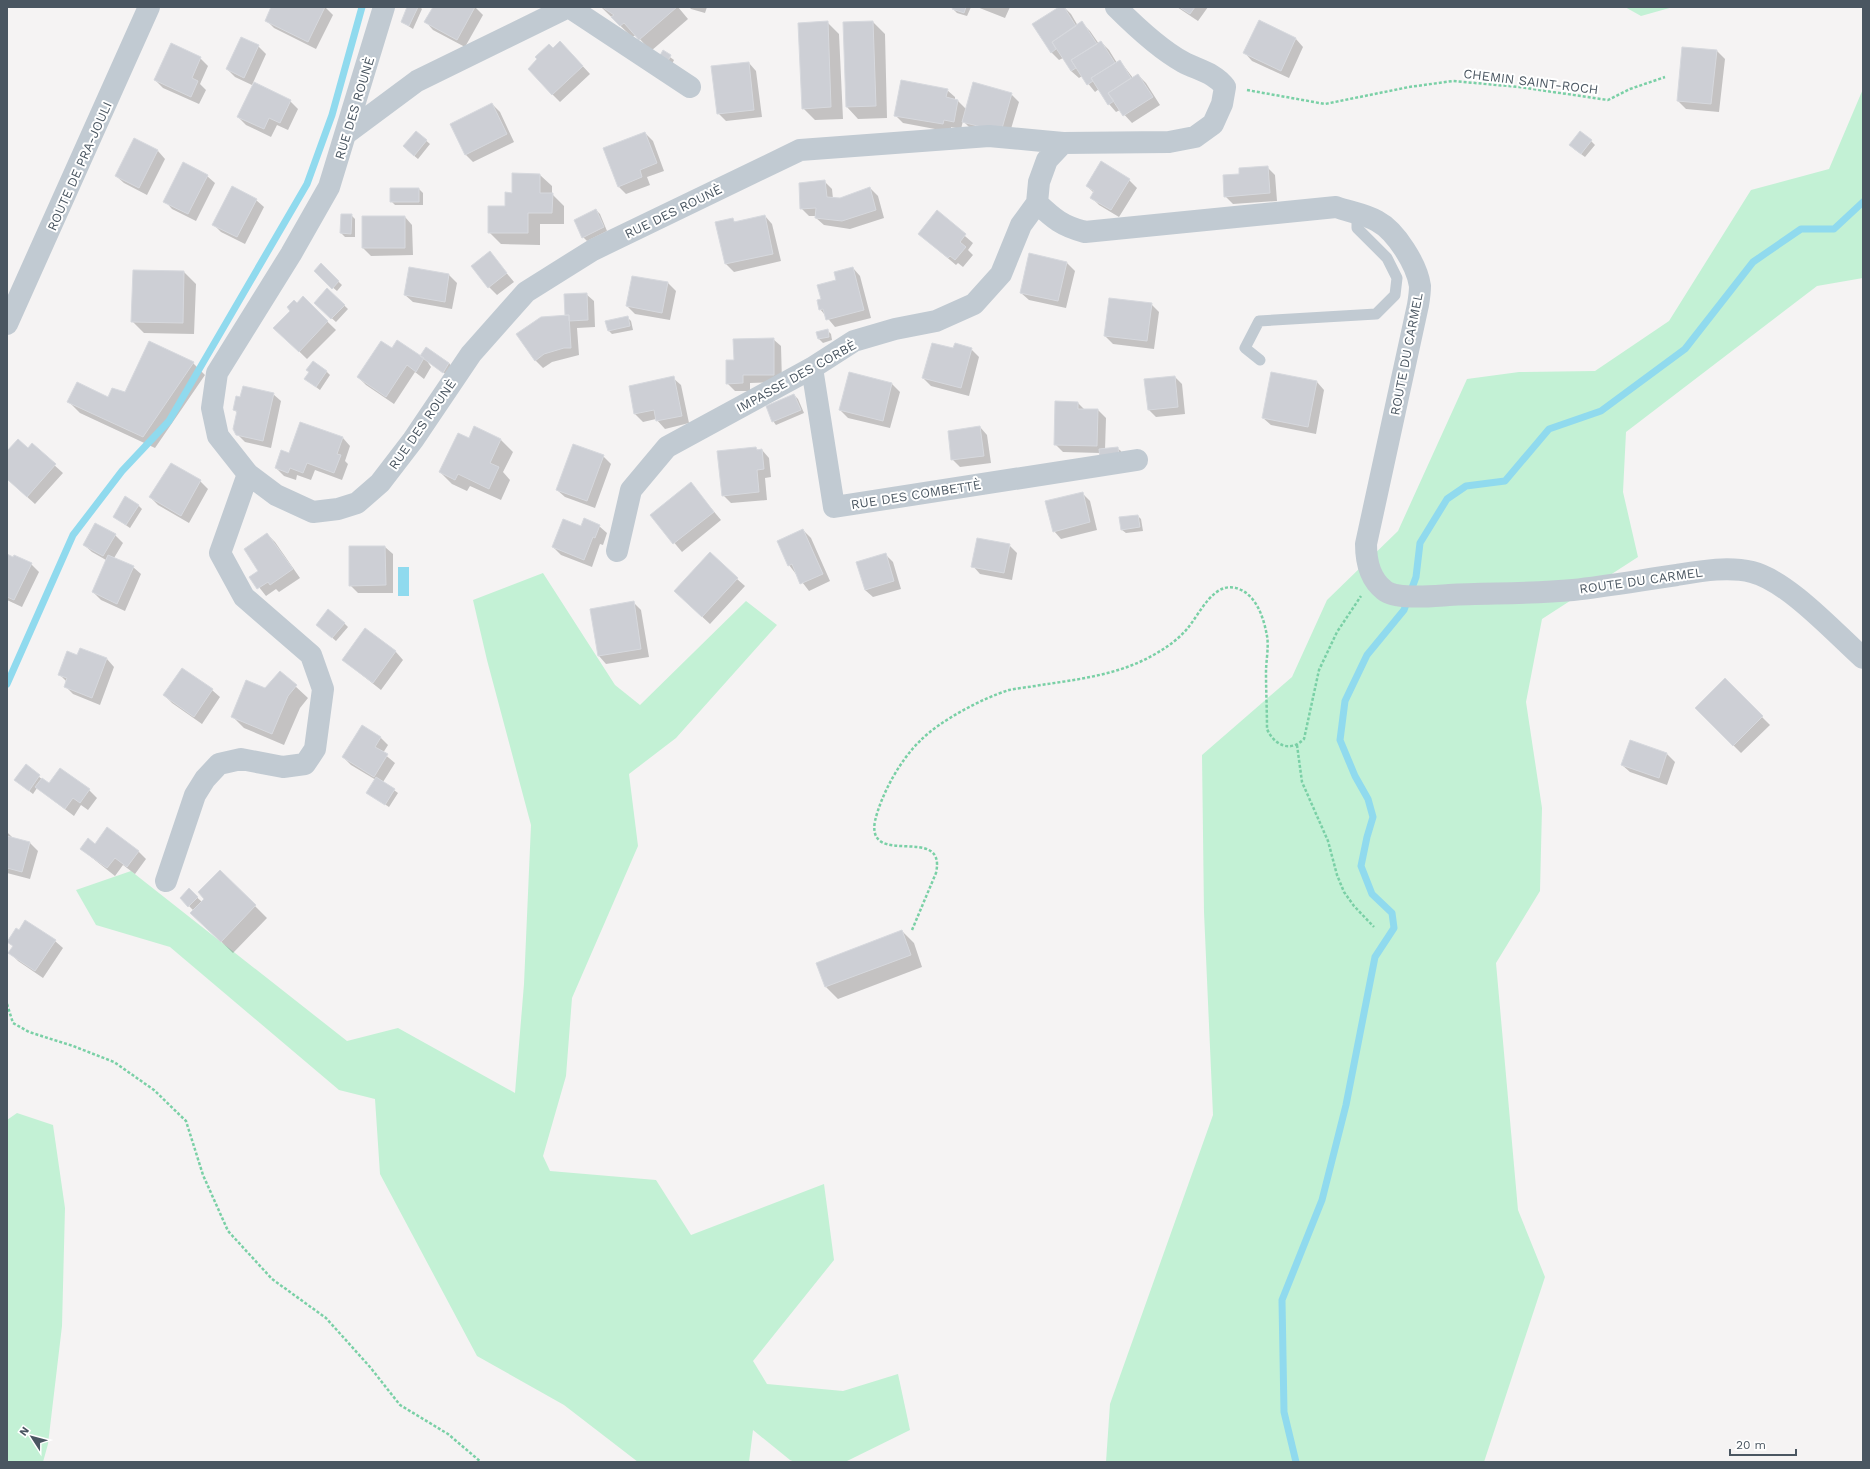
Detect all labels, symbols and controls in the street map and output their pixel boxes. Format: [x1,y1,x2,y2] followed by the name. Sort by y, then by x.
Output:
[331,55,377,161] street label: RUE DES ROUNÈ
[1463,66,1599,97] street label: CHEMIN SAINT-ROCH
[44,99,115,233] street label: ROUTE DE PRA-JOULI
[622,181,724,241] street label: RUE DES ROUNÈ
[1387,291,1426,417] street label: ROUTE DU CARMEL
[733,336,859,416] street label: IMPASSE DES CORBÈ
[385,376,459,472] street label: RUE DES ROUNÈ
[850,476,982,512] street label: RUE DES COMBETTÈ
[1578,564,1704,597] street label: ROUTE DU CARMEL
[12,1417,52,1457] north arrow
[17,1424,32,1439] text: N
[1730,1431,1796,1457] scale bar
[1736,1438,1766,1452] text: 20 m

